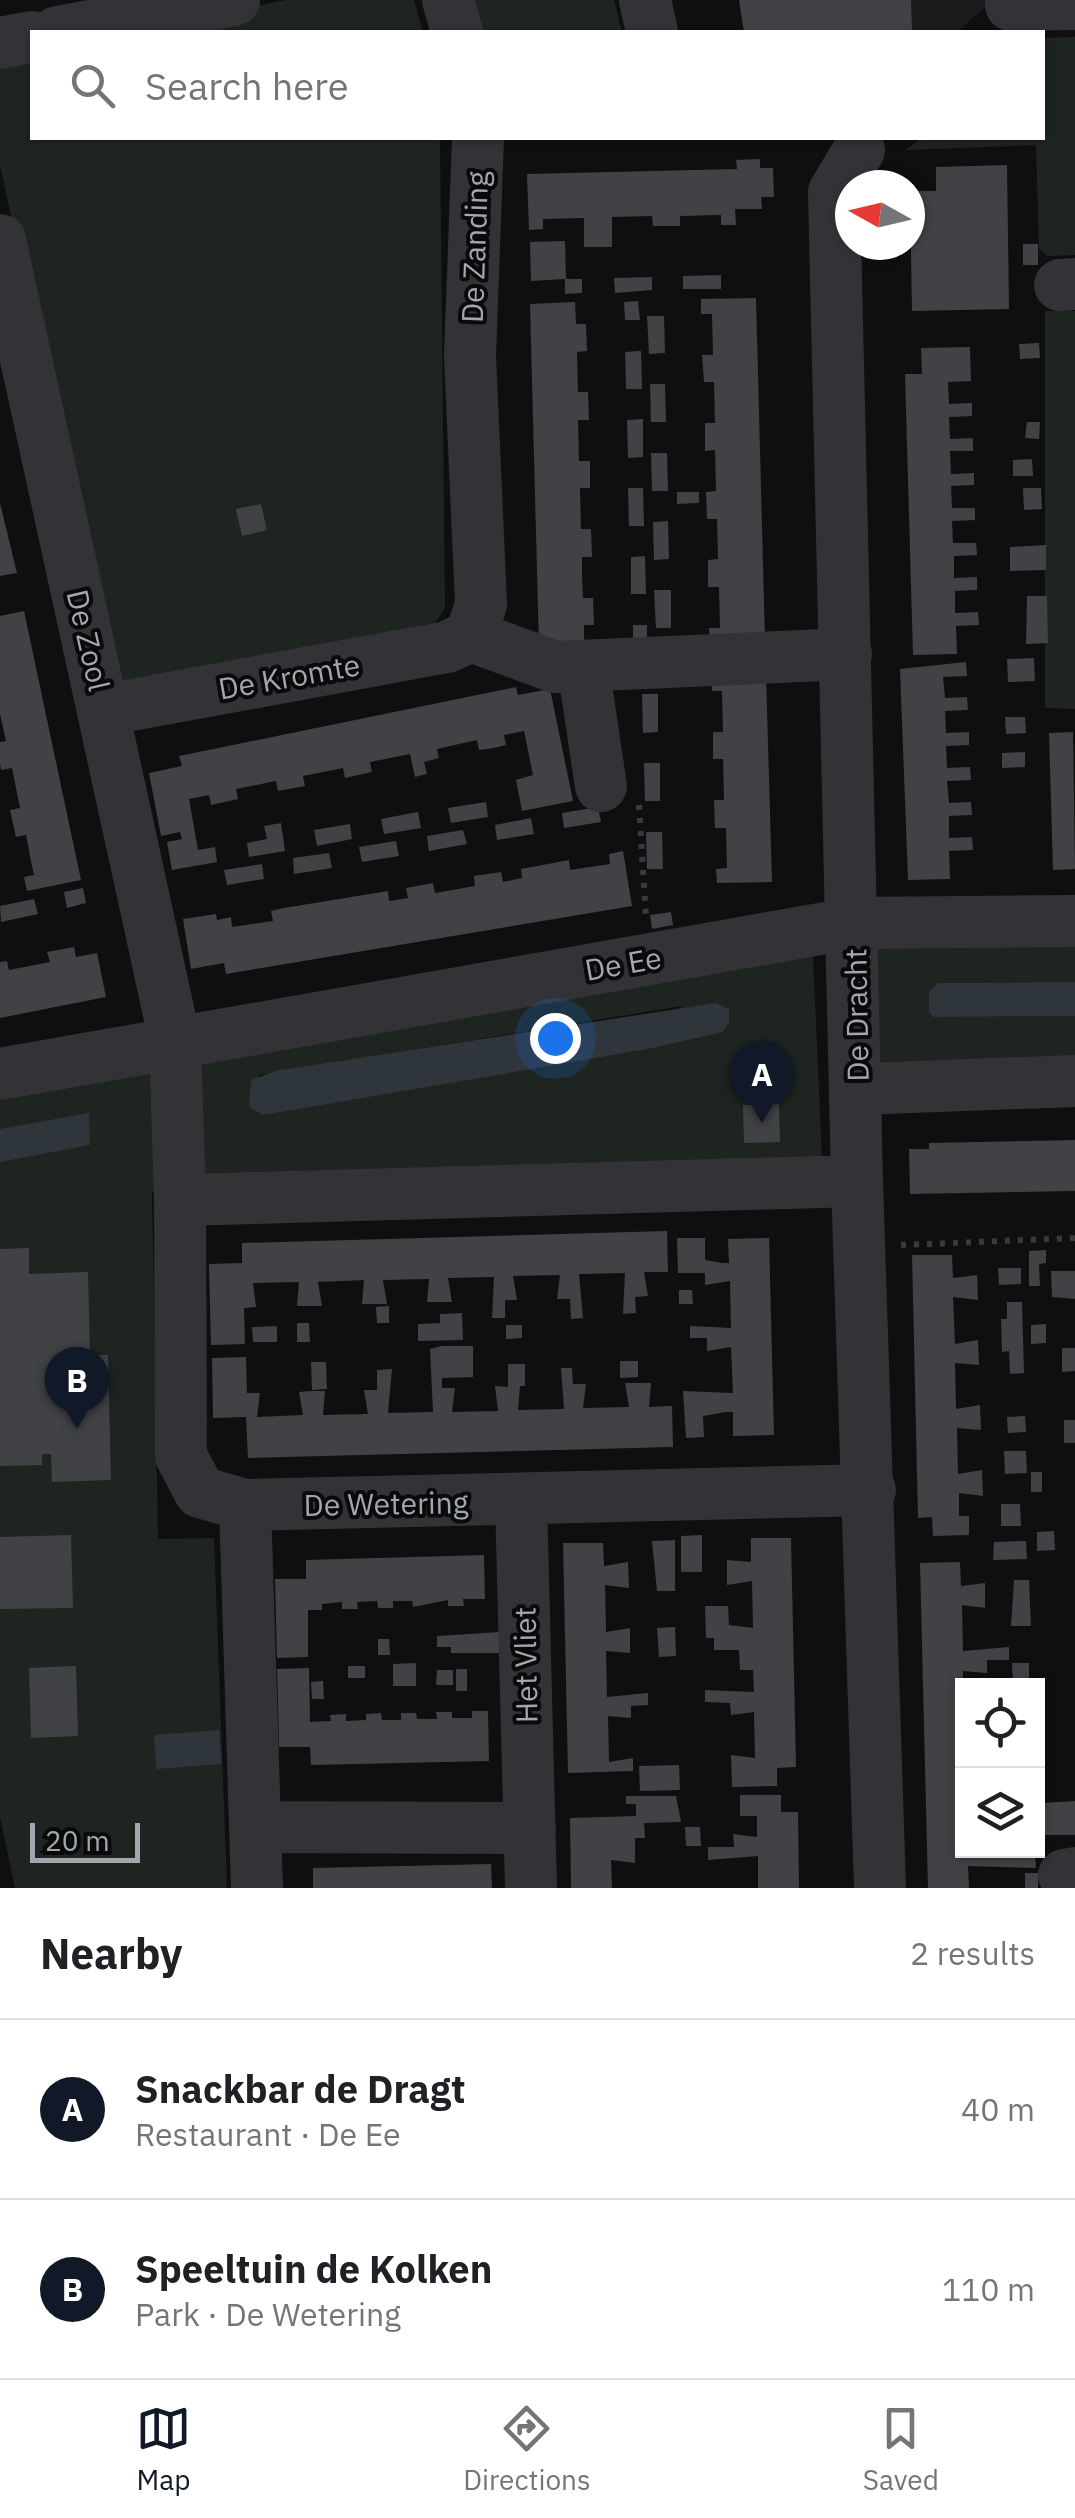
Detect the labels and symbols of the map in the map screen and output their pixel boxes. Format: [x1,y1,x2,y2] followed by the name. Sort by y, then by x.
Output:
[452,170,496,324] street label: De Zanding
[835,170,925,260] north arrow
[58,586,120,694] street label: De Zool
[215,644,363,708] street label: De Kromte
[582,937,664,989] street label: De Ee
[835,948,877,1082] street label: De Dracht
[530,1013,581,1064] your location
[730,1040,794,1123] pin: A
[44,1346,110,1429] pin: B
[303,1482,469,1524] street label: De Wetering
[504,1607,546,1723] street label: Het Vliet
[30,1818,140,1862] scale bar

